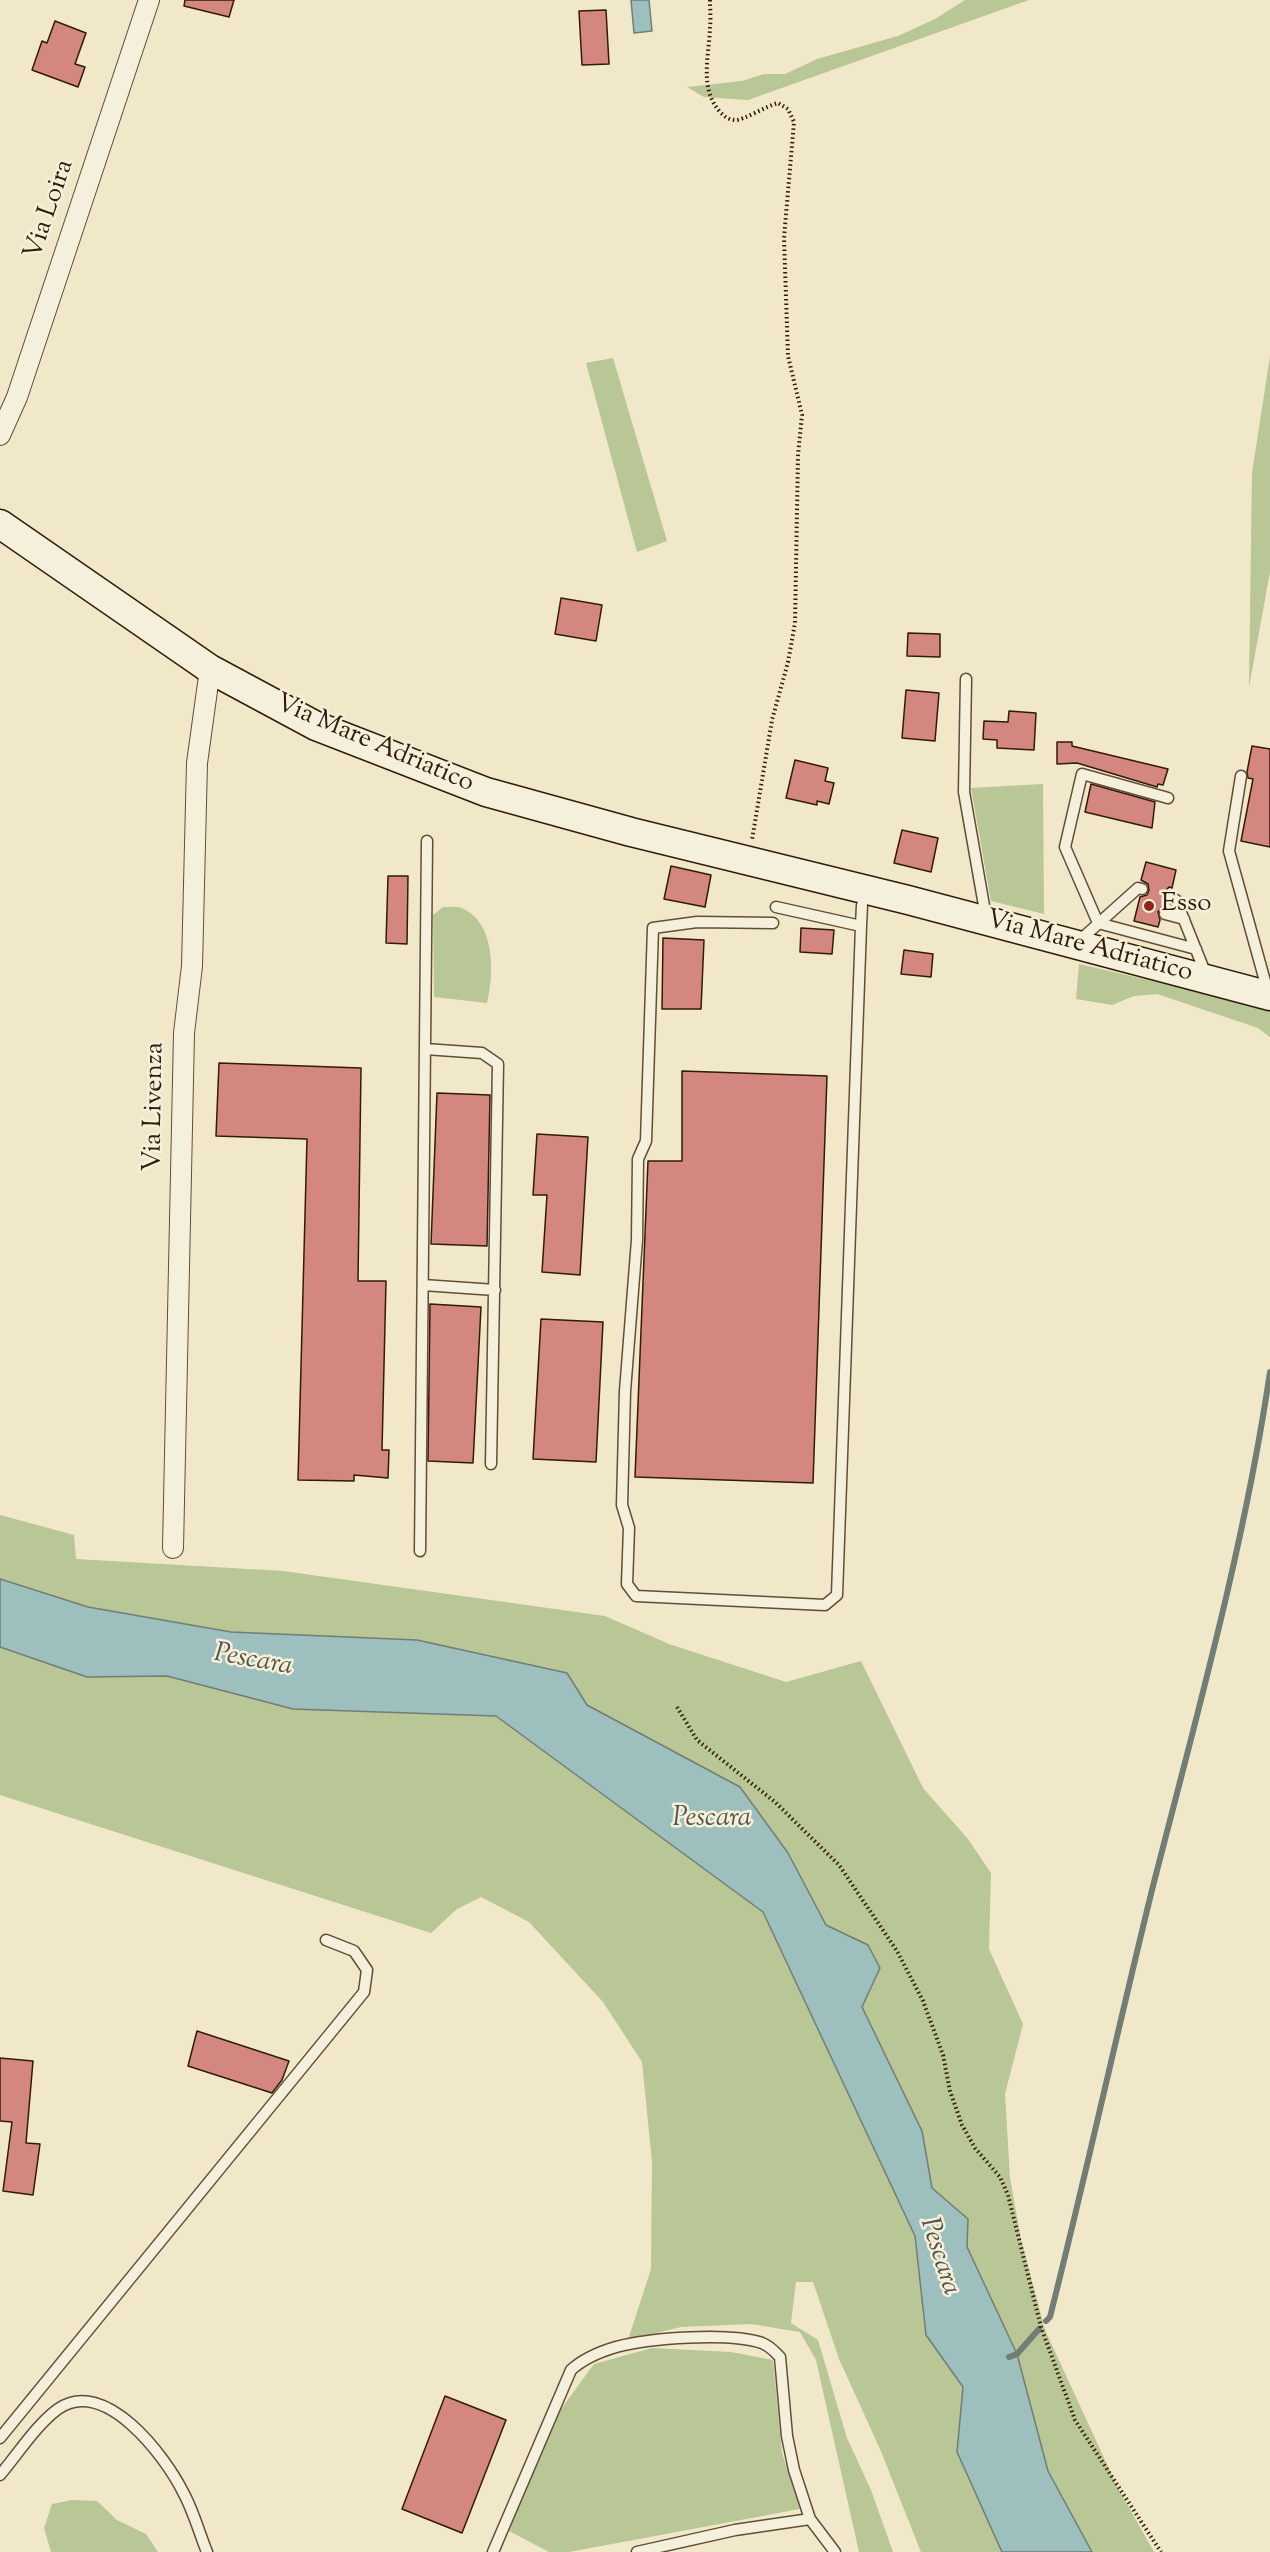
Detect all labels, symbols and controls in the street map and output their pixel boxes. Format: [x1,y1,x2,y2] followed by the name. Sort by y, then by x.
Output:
[19,156,83,264] street label: Via Loira
[270,689,478,801] street label: Via Mare Adriatico
[1161,890,1211,922] place label: Esso
[1142,899,1156,913] marker: Esso
[982,905,1196,991] street label: Via Mare Adriatico
[139,1042,173,1172] street label: Via Livenza
[211,1639,295,1685] water label: Pescara
[672,1804,752,1836] water label: Pescara
[910,2214,966,2300] water label: Pescara

